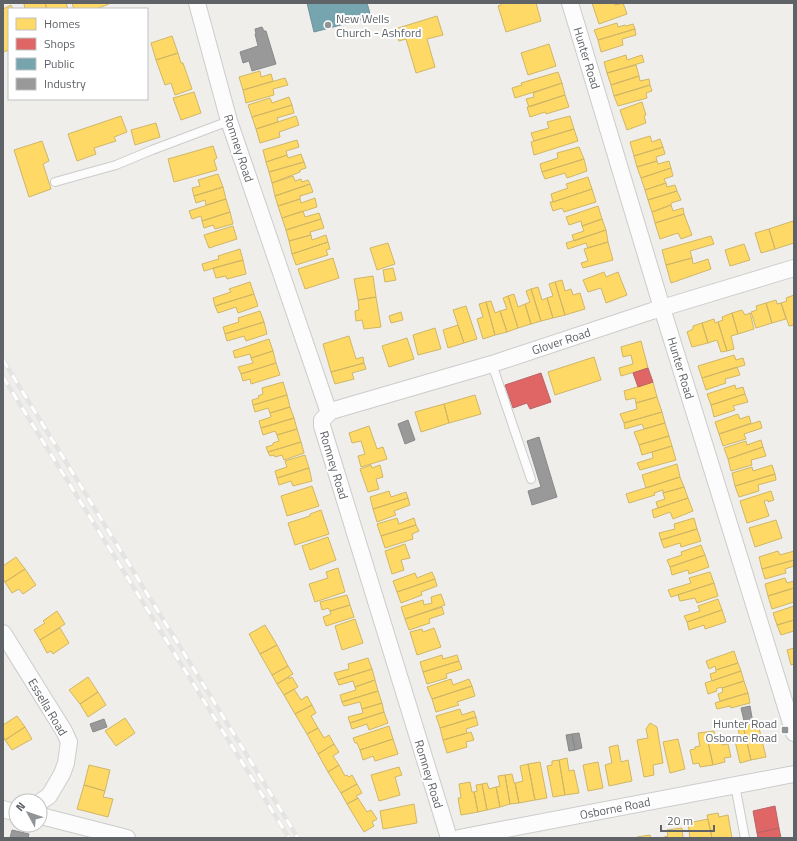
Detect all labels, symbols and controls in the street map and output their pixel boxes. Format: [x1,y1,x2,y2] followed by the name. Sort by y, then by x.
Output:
[8,8,148,100] legend
[336,9,421,42] place label: New Wells Church - Ashford
[44,14,80,33] text: Homes
[323,20,333,30] marker: New Wells Church - Ashford
[569,25,605,91] street label: Hunter Road
[44,34,76,53] text: Shops
[44,54,74,73] text: Public
[44,74,86,93] text: Industry
[219,112,259,184] street label: Romney Road
[529,323,593,359] street label: Glover Road
[663,335,699,401] street label: Hunter Road
[315,429,353,501] street label: Romney Road
[23,675,73,739] street label: Essella Road
[706,714,777,747] place label: Hunter Road Osborne Road
[780,725,790,735] marker: Hunter Road Osborne Road
[410,738,448,810] street label: Romney Road
[578,792,652,824] street label: Osborne Road
[8,793,48,833] north arrow
[12,799,29,815] text: N
[661,807,714,833] scale bar
[667,811,693,830] text: 20 m

